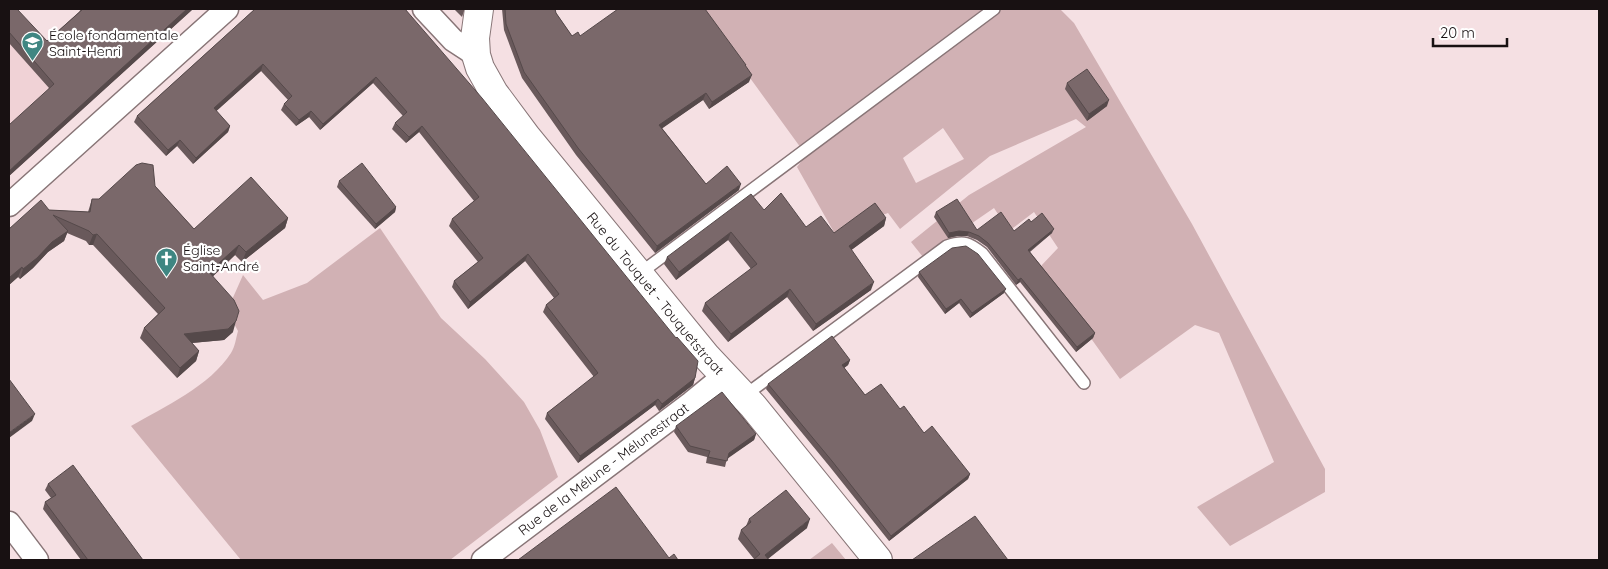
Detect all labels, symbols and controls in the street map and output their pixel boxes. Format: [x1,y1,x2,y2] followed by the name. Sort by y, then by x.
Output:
[1433,15,1507,47] scale bar
[1440,23,1475,42] text: 20 m
[49,26,179,60] place label: École fondamentale Saint-Henri
[21,31,45,62] school or university icon: École fondamentale Saint-Henri
[583,208,728,379] street label: Rue du Touquet - Touquetstraat
[183,241,259,275] place label: Église Saint-André
[155,246,179,277] church icon: Église Saint-André
[514,399,693,539] street label: Rue de la Mélune - Mélunestraat

